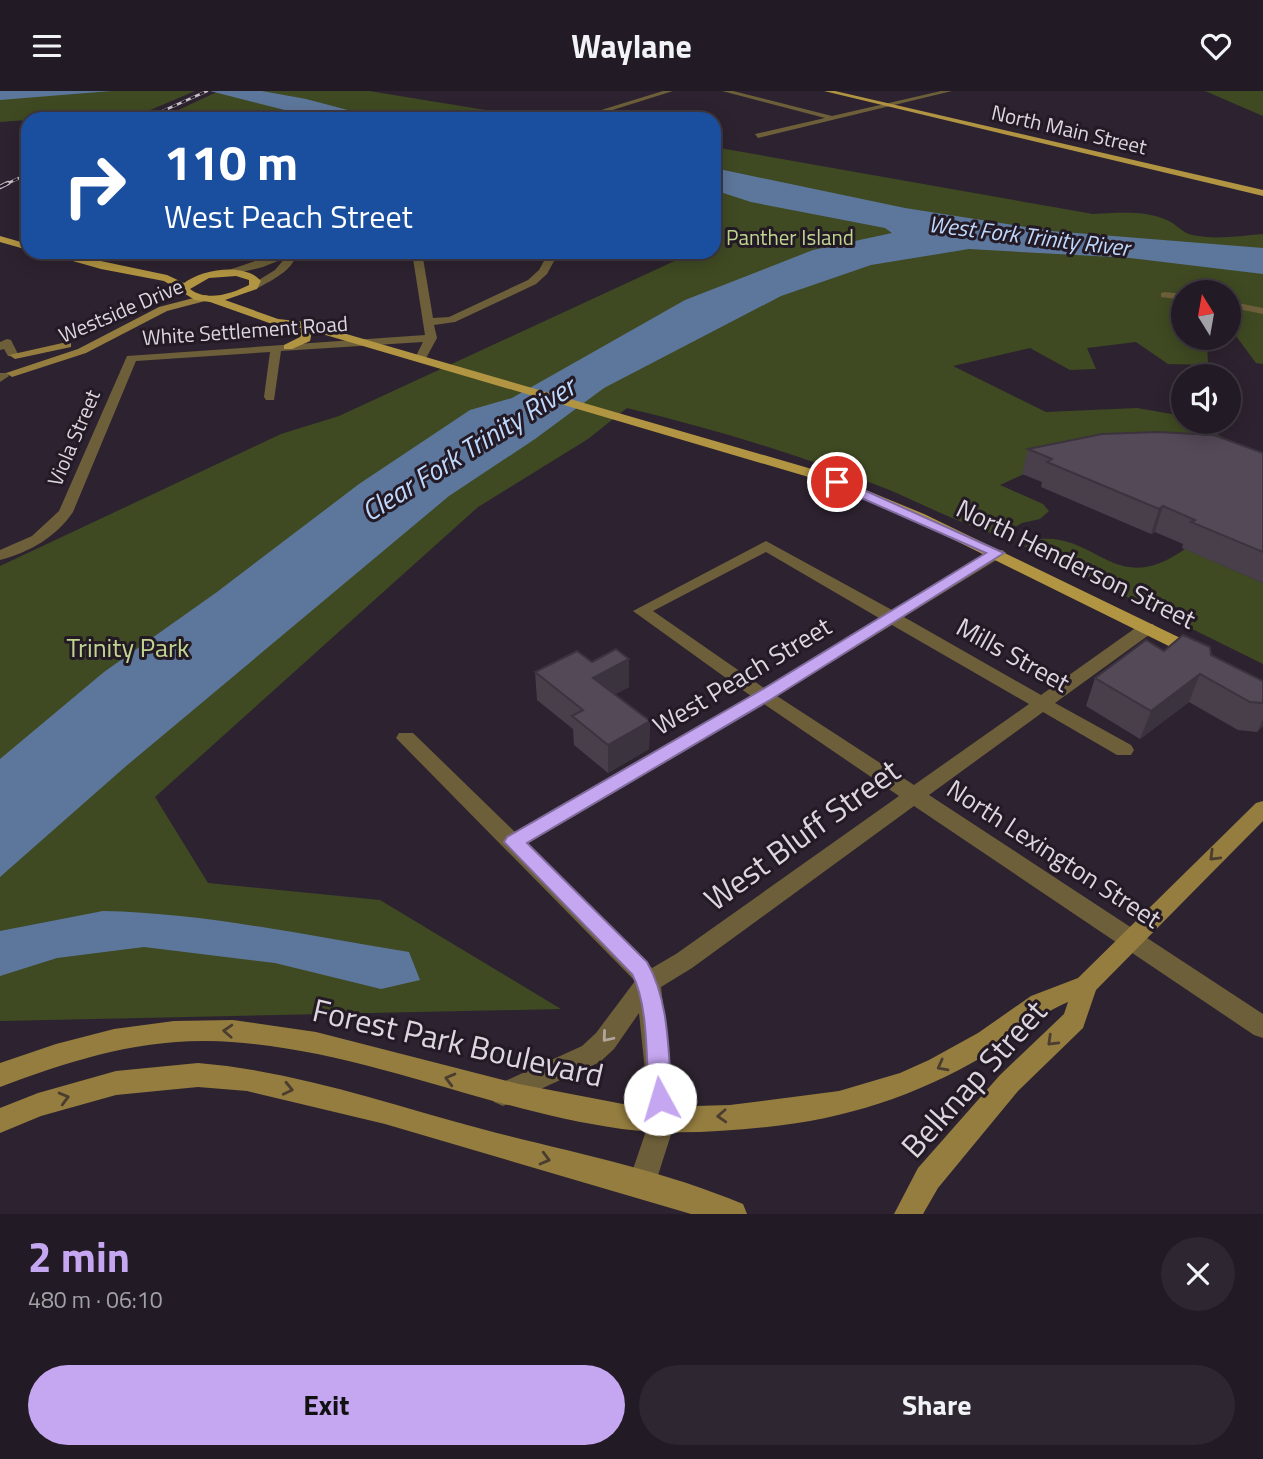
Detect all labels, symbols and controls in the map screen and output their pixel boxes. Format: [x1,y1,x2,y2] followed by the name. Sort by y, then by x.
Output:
[571,22,692,70] text: Waylane
[28,27,66,65] icon: menu
[1197,27,1235,65] icon: heart
[988,96,1151,163] street label: North Main Street
[164,124,298,199] text: 110 m
[49,140,140,231] icon: right
[164,192,413,240] text: West Peach Street
[927,206,1134,266] water label: West Fork Trinity River
[726,221,854,253] park label: Panther Island
[53,269,188,351] street label: Westside Drive
[1171,280,1241,350] north arrow
[1171,280,1241,434] map controls
[141,307,349,353] street label: White Settlement Road
[352,364,586,532] water label: Clear Fork Trinity River
[1171,364,1241,434] button: sound
[38,384,108,491] street label: Viola Street
[807,452,867,512] pin
[818,463,856,501] icon: arrive
[950,489,1202,638] street label: North Henderson Street
[645,607,838,744] street label: West Peach Street
[949,607,1077,702] street label: Mills Street
[67,628,189,667] park label: Trinity Park
[694,747,909,922] street label: West Bluff Street
[939,770,1169,938] street label: North Lexington Street
[1210,848,1223,861] one-way arrow
[308,985,608,1099] street label: Forest Park Boulevard
[889,989,1057,1168] street label: Belknap Street
[223,1024,234,1039] one-way arrow
[603,1029,615,1042] one-way arrow
[1047,1033,1060,1046] one-way arrow
[937,1058,949,1071] one-way arrow
[623,1062,697,1136] position arrow
[444,1073,456,1088] one-way arrow
[282,1081,294,1095] one-way arrow
[58,1091,70,1106] one-way arrow
[717,1108,728,1123] one-way arrow
[539,1150,551,1165] one-way arrow
[28,1224,130,1288] text: 2 min
[1161,1237,1235,1311] button: close
[28,1282,163,1317] text: 480 m · 06:10
[28,1365,625,1445] button: Exit
[639,1365,1235,1445] button: Share

